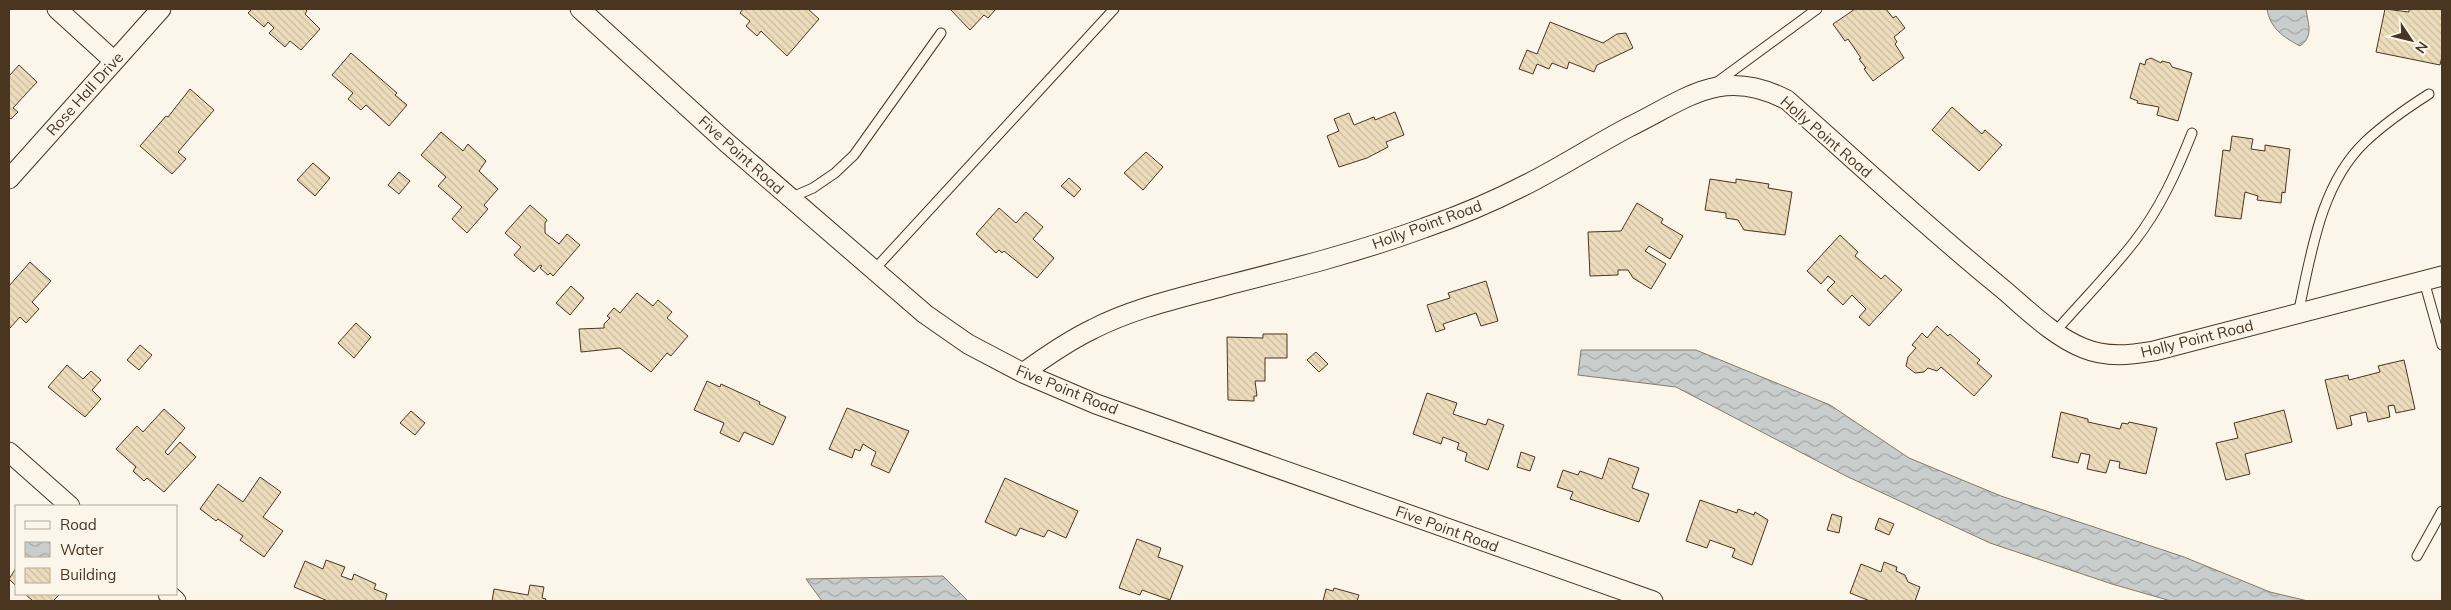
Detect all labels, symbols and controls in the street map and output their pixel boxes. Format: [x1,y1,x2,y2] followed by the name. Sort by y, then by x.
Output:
[2386,15,2436,65] north arrow
[2411,38,2432,57] text: N
[42,48,127,139] street label: Rose Hall Drive
[1777,92,1876,182] street label: Holly Point Road
[695,111,788,198] street label: Five Point Road
[1369,196,1484,253] street label: Holly Point Road
[2139,315,2255,362] street label: Holly Point Road
[1013,360,1121,419] street label: Five Point Road
[1393,501,1501,556] street label: Five Point Road
[15,505,178,595] legend
[60,515,97,534] text: Road
[60,540,104,559] text: Water
[60,565,116,584] text: Building

